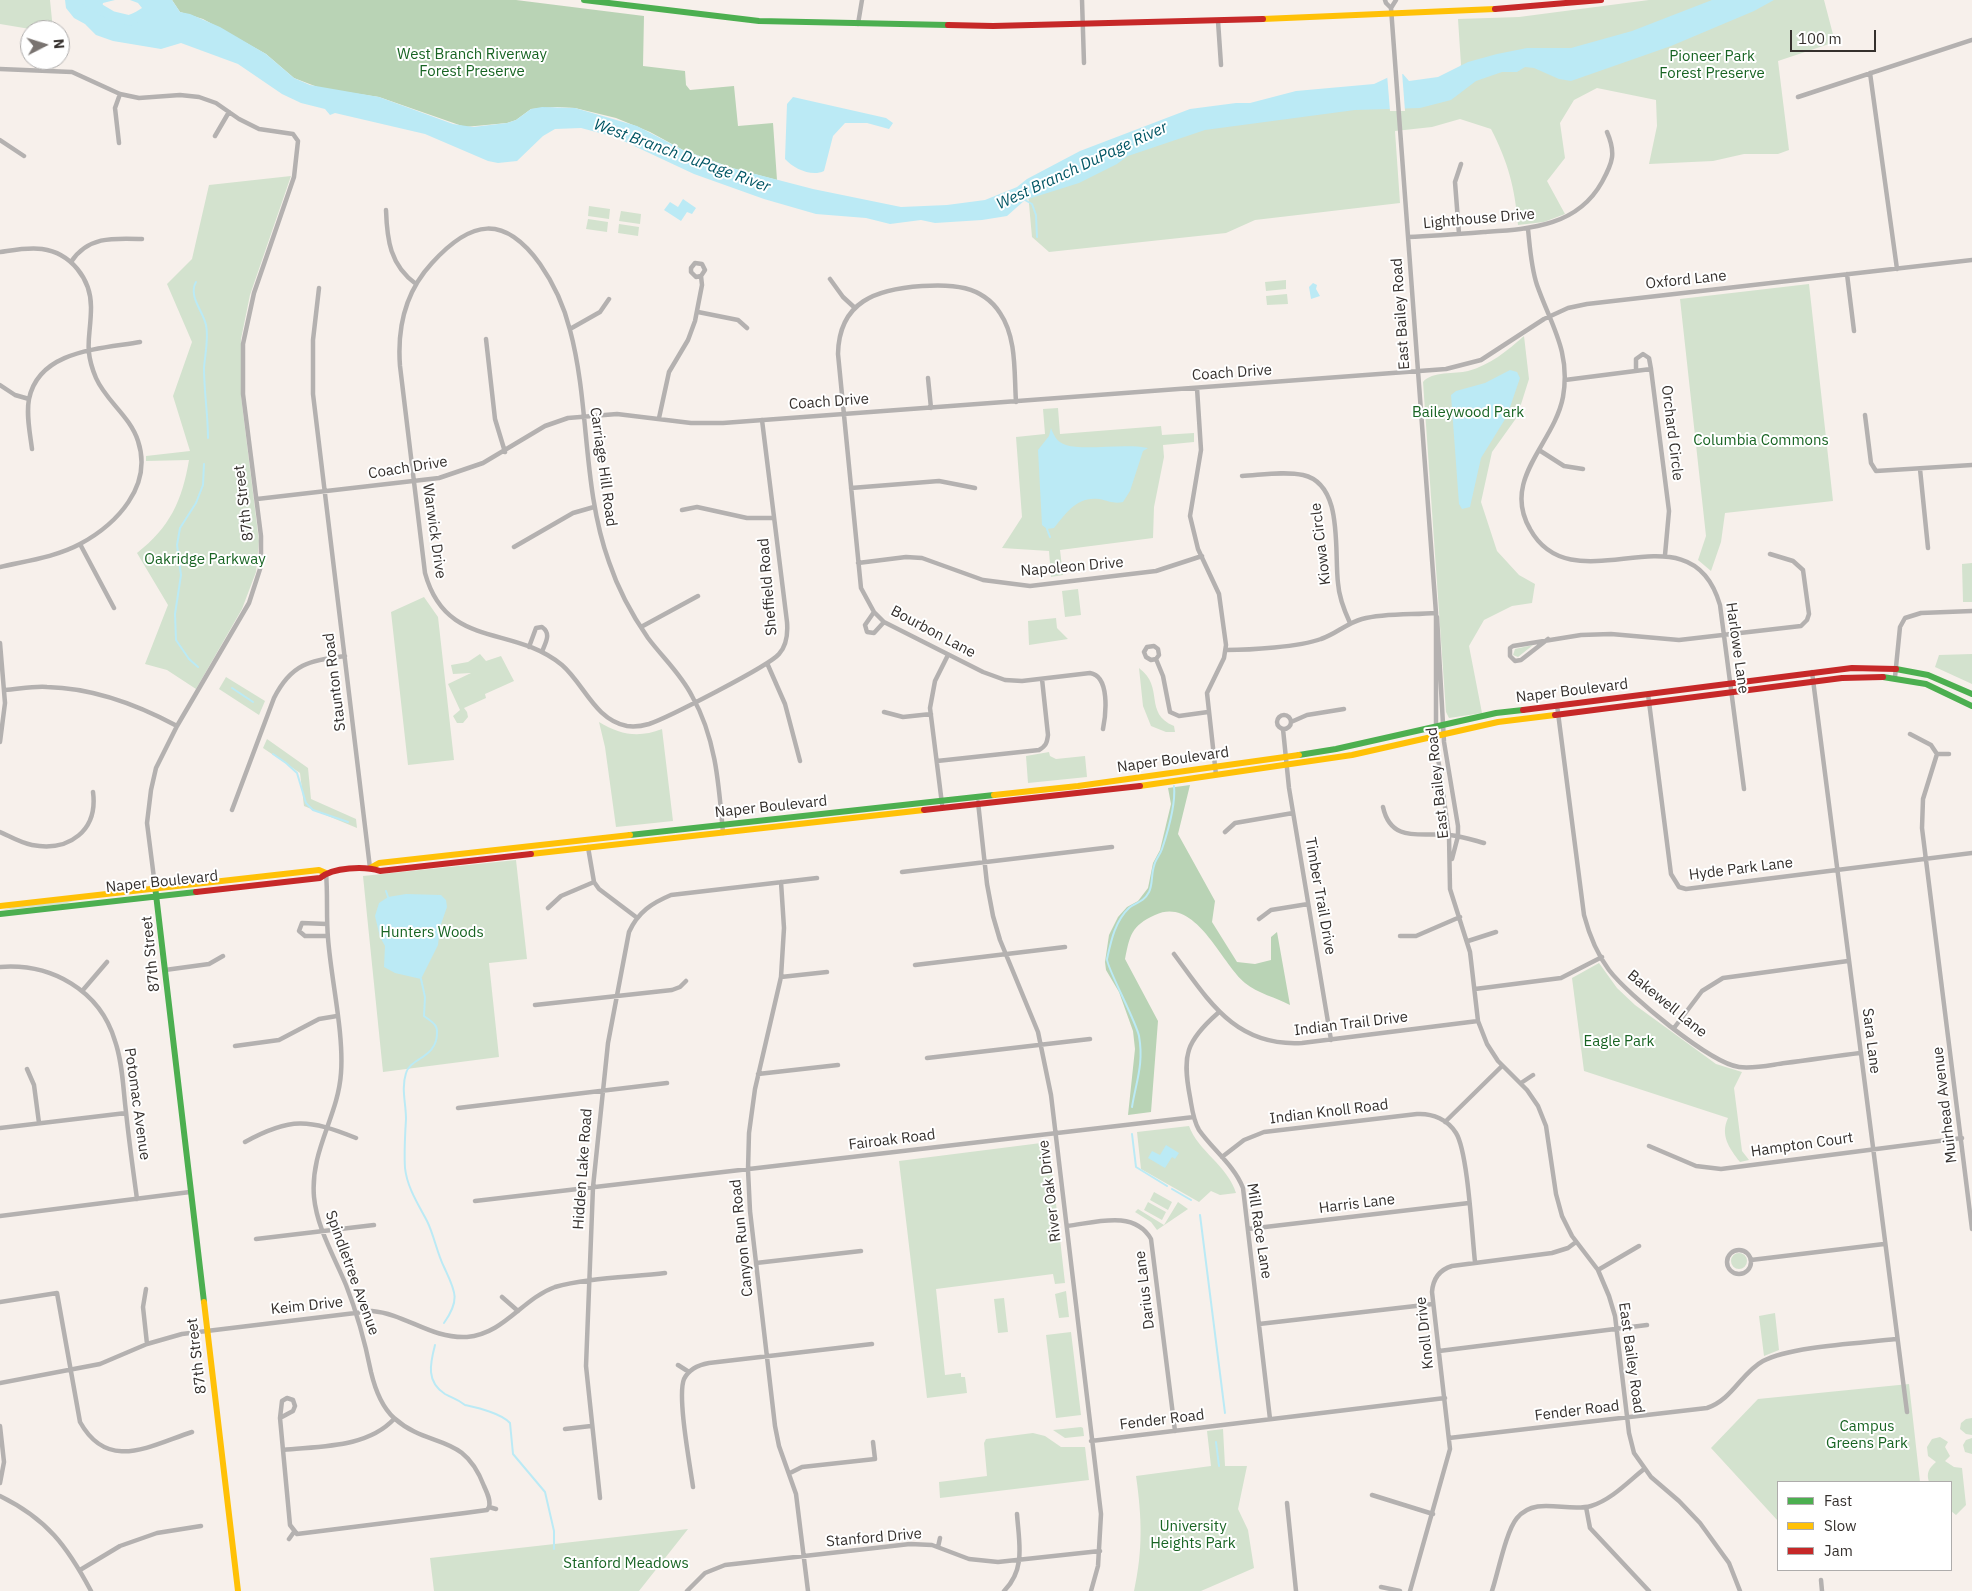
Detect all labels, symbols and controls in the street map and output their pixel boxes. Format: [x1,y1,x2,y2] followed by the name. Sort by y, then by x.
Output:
[20,20,70,70] north arrow
[1792,20,1878,52] scale bar
[1798,29,1842,48] text: 100 m
[50,38,68,50] text: N
[397,46,547,81] park label: West Branch Riverway Forest Preserve
[1659,48,1765,83] park label: Pioneer Park Forest Preserve
[591,115,773,197] water label: West Branch DuPage River
[993,118,1171,214] water label: West Branch DuPage River
[1422,205,1536,233] street label: Lighthouse Drive
[1388,257,1414,371] street label: East Bailey Road
[1645,267,1727,293] street label: Oxford Lane
[1191,361,1273,385] street label: Coach Drive
[1657,384,1687,482] street label: Orchard Circle
[788,390,870,414] street label: Coach Drive
[1412,404,1524,422] park label: Baileywood Park
[586,406,620,528] street label: Carriage Hill Road
[1693,432,1829,450] park label: Columbia Commons
[367,453,449,483] street label: Coach Drive
[230,464,258,542] street label: 87th Street
[418,482,450,580] street label: Warwick Drive
[1307,502,1335,586] street label: Kiowa Circle
[755,537,781,637] street label: Sheffield Road
[144,551,266,569] park label: Oakridge Parkway
[1020,554,1124,580] street label: Napoleon Drive
[1722,601,1752,695] street label: Harlowe Lane
[887,602,979,662] street label: Bourbon Lane
[320,632,350,732] street label: Staunton Road
[1515,675,1629,707] street label: Naper Boulevard
[1423,726,1453,840] street label: East Bailey Road
[1116,743,1230,777] street label: Naper Boulevard
[714,792,828,822] street label: Naper Boulevard
[1301,836,1339,956] street label: Timber Trail Drive
[1688,854,1794,884] street label: Hyde Park Lane
[105,867,219,897] street label: Naper Boulevard
[138,915,164,993] street label: 87th Street
[380,924,484,942] park label: Hunters Woods
[1624,966,1710,1042] street label: Bakewell Lane
[1858,1007,1884,1075] street label: Sara Lane
[1293,1008,1409,1040] street label: Indian Trail Drive
[1584,1033,1654,1051] park label: Eagle Park
[1929,1046,1961,1164] street label: Muirhead Avenue
[120,1047,154,1161] street label: Potomac Avenue
[1269,1096,1389,1128] street label: Indian Knoll Road
[570,1108,596,1230] street label: Hidden Lake Road
[848,1126,936,1154] street label: Fairoak Road
[1750,1129,1854,1161] street label: Hampton Court
[1035,1139,1065,1243] street label: River Oak Drive
[727,1178,757,1298] street label: Canyon Run Road
[1243,1182,1275,1280] street label: Mill Race Lane
[1318,1190,1396,1218] street label: Harris Lane
[321,1208,383,1338] street label: Spindletree Avenue
[1131,1250,1159,1330] street label: Darius Lane
[270,1293,344,1319] street label: Keim Drive
[1412,1296,1438,1370] street label: Knoll Drive
[1614,1301,1648,1415] street label: East Bailey Road
[183,1317,211,1395] street label: 87th Street
[1534,1397,1620,1425] street label: Fender Road
[1119,1406,1205,1434] street label: Fender Road
[1826,1418,1908,1453] park label: Campus Greens Park
[1777,1481,1952,1571] legend
[1824,1491,1852,1510] text: Fast
[1824,1516,1857,1535] text: Slow
[1150,1518,1236,1553] park label: University Heights Park
[825,1525,923,1551] street label: Stanford Drive
[1824,1541,1853,1560] text: Jam
[563,1555,689,1573] park label: Stanford Meadows

